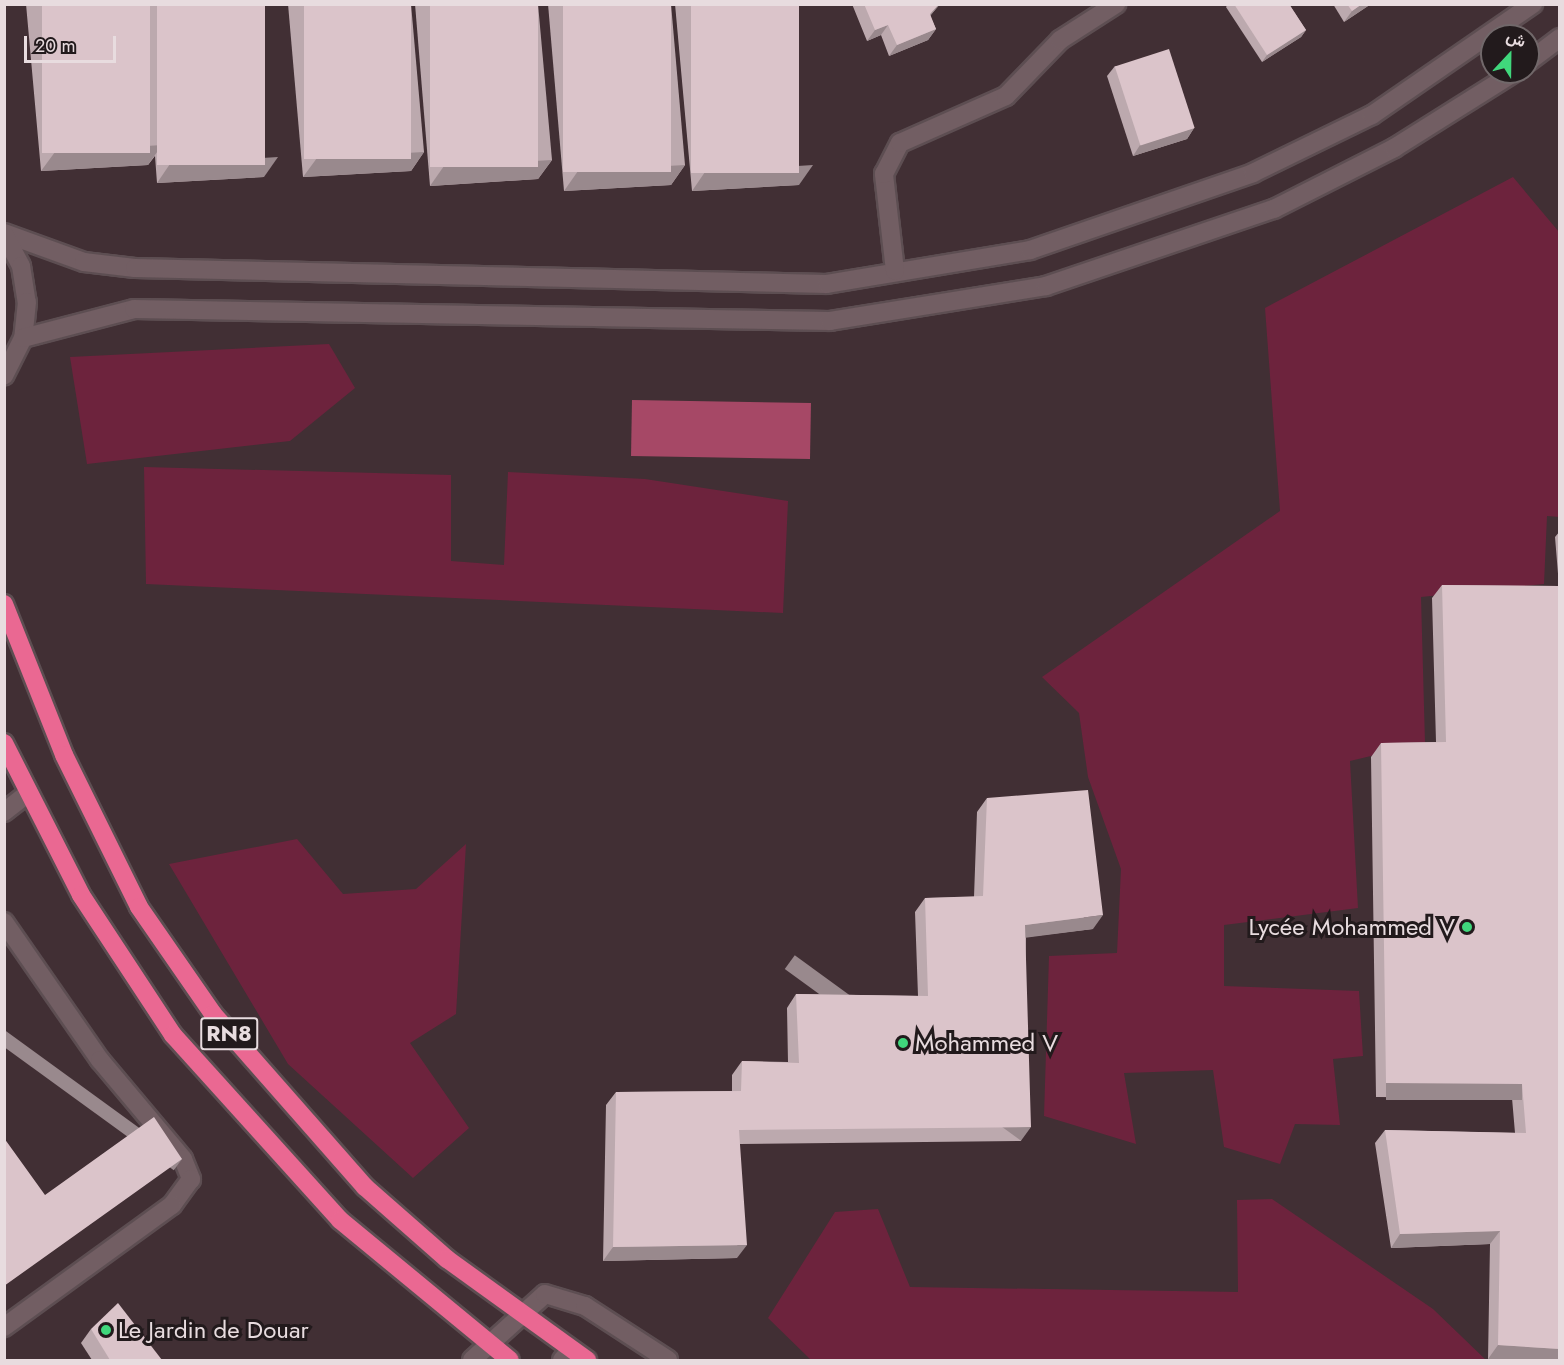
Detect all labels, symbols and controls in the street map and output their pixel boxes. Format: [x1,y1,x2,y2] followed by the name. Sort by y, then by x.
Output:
[27,24,118,62] scale bar
[1480,24,1540,84] north arrow
[1503,24,1529,53] text: ش
[35,33,75,59] text: 20 m
[1249,913,1455,941] place label: Lycée Mohammed V
[1460,920,1474,934] marker: Lycée Mohammed V
[199,1015,259,1053] road number: RN8
[915,1029,1058,1057] place label: Mohammed V
[896,1036,910,1050] marker: Mohammed V
[118,1316,309,1344] place label: Le Jardin de Douar
[99,1323,113,1337] marker: Le Jardin de Douar

